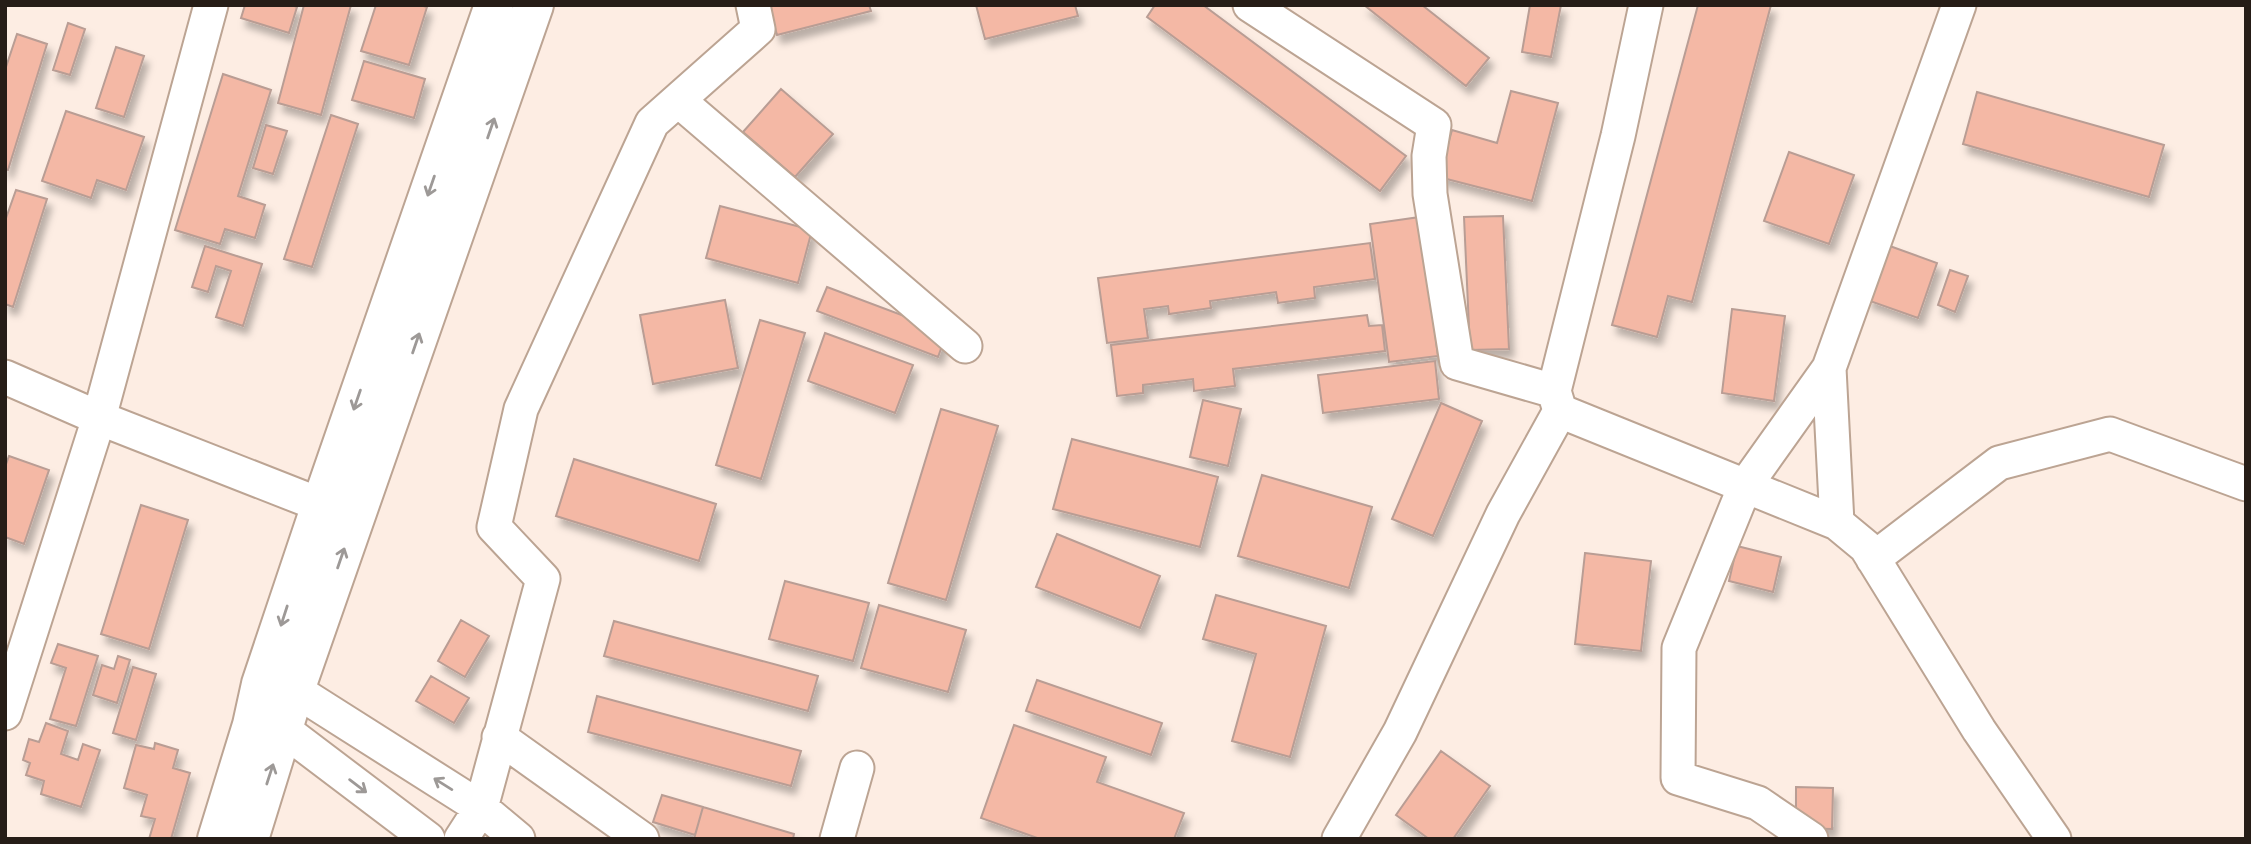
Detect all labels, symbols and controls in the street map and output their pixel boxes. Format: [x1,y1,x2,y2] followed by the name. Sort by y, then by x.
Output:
[486,118,498,140] one-way arrow
[424,174,436,196] one-way arrow
[411,333,423,355] one-way arrow
[350,389,362,411] one-way arrow
[336,547,348,569] one-way arrow
[277,605,290,627] one-way arrow
[264,763,277,785] one-way arrow
[434,777,454,791] one-way arrow
[348,779,367,793] one-way arrow

